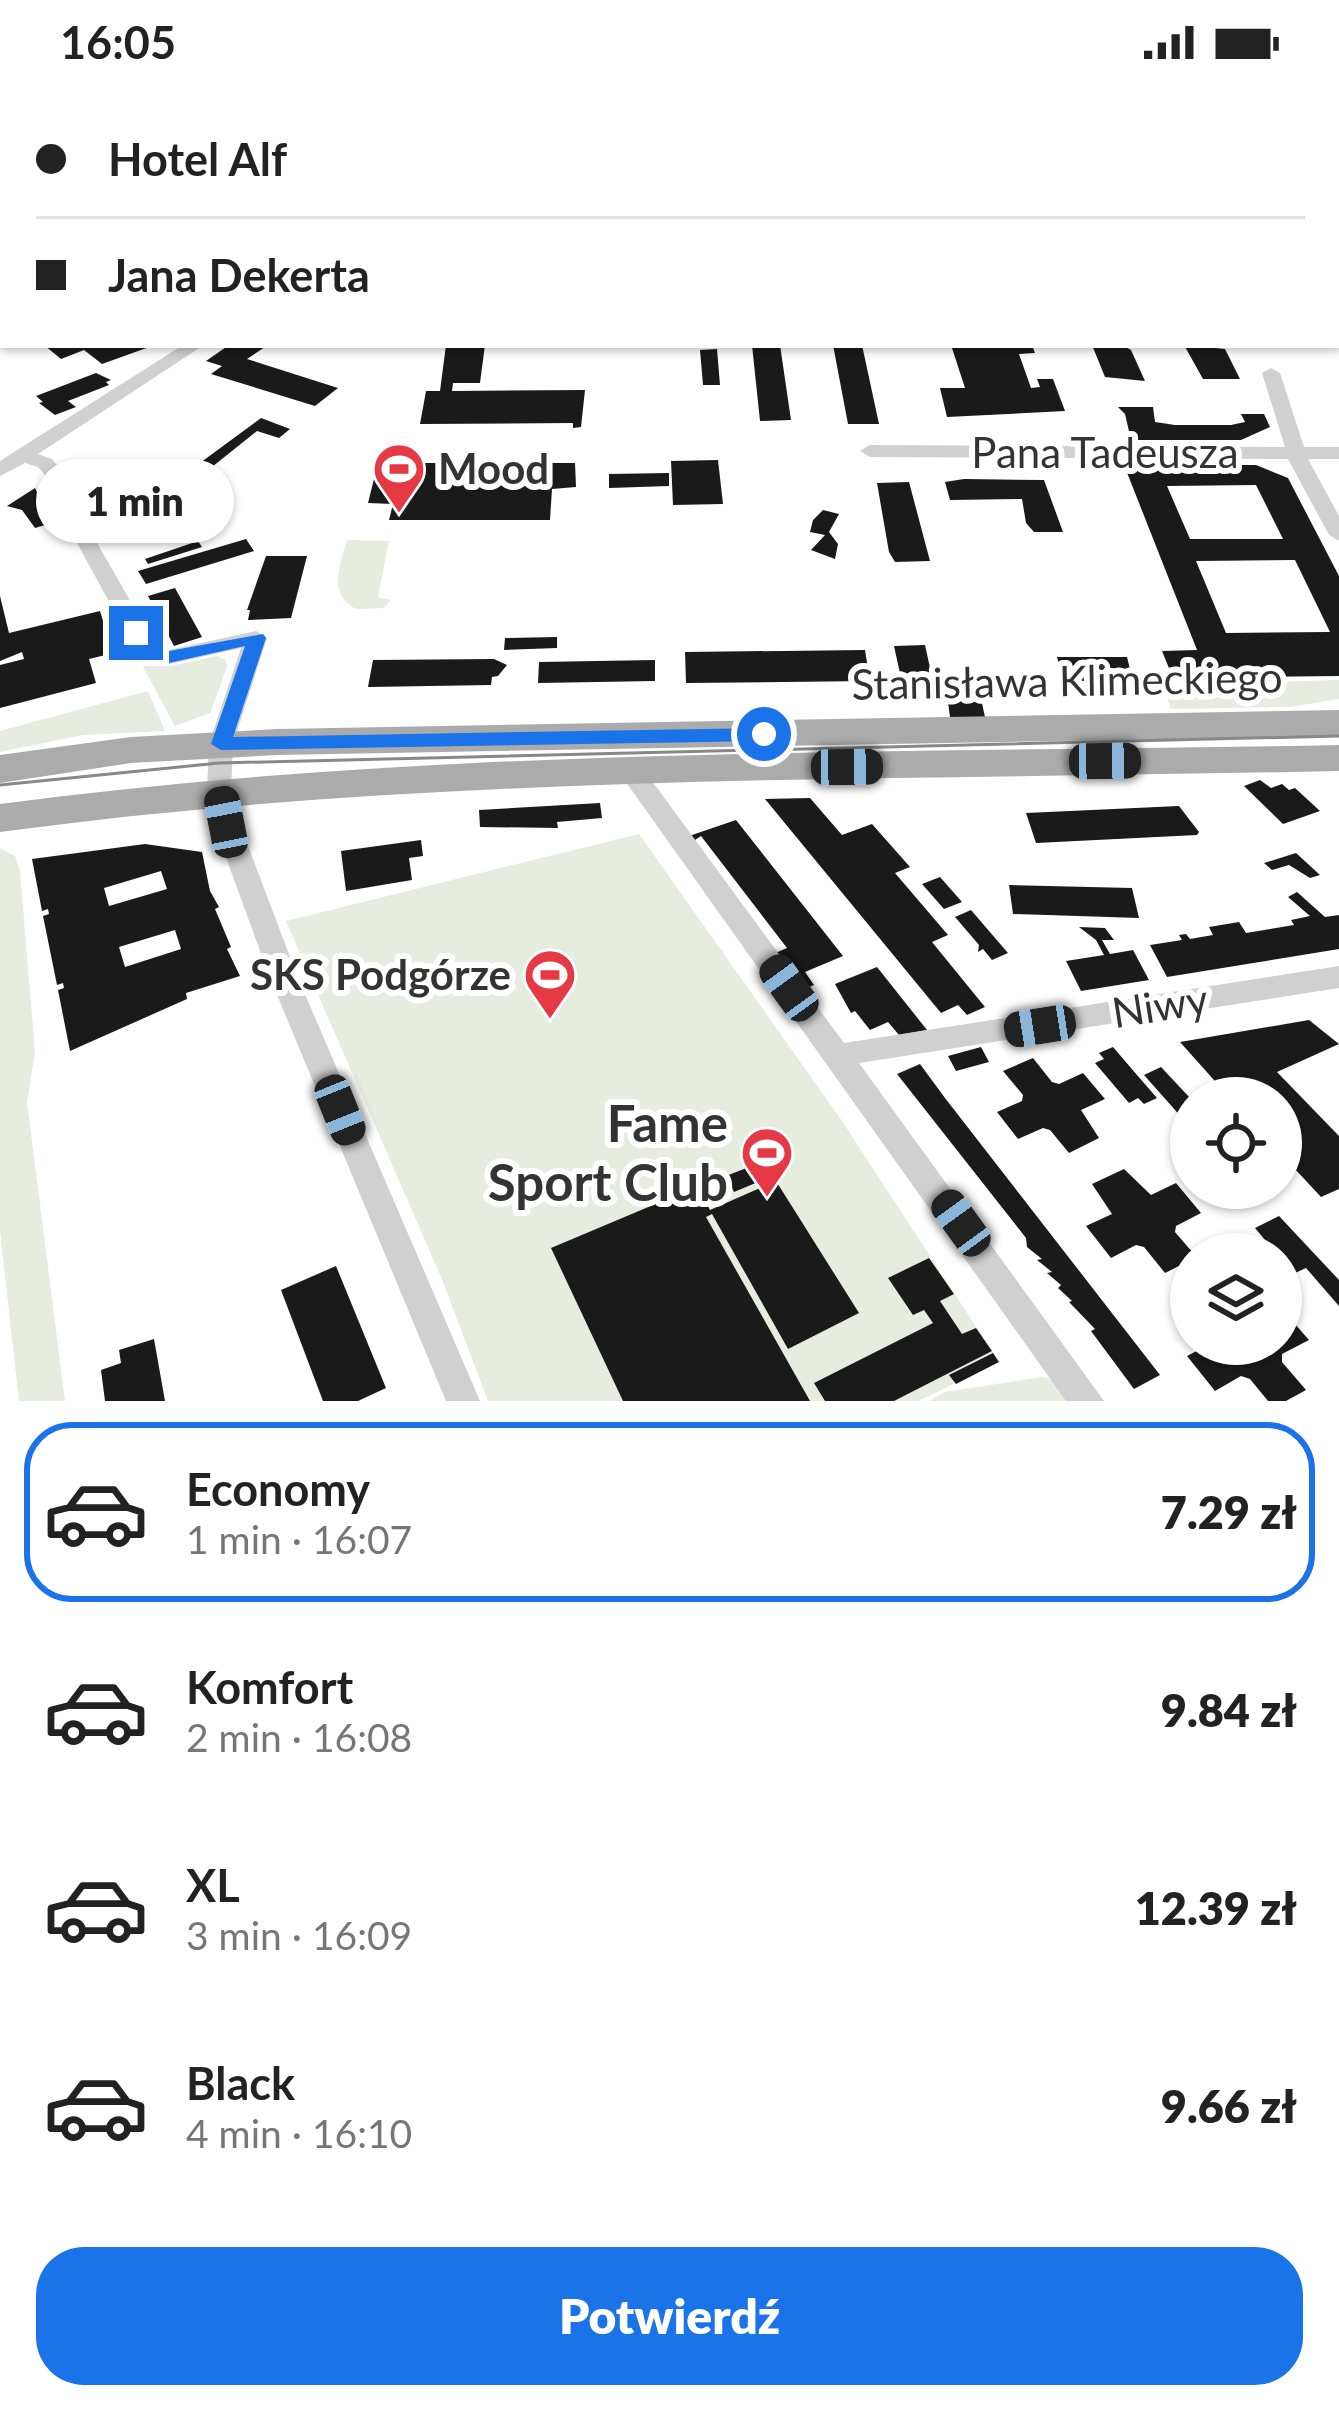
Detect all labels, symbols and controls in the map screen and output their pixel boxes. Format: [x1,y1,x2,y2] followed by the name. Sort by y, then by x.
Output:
[60,15,176,69] text: 16:05
[108,132,287,186] text: Hotel Alf
[108,248,370,302] text: Jana Dekerta
[971,427,1239,477] street label: Pana Tadeusza
[371,441,427,515] sports icon: Mood
[438,443,549,493] place label: Mood
[37,459,235,543] callout: 1 min
[86,478,184,524] text: 1 min
[109,606,163,660] route end
[851,651,1283,709] street label: Stanisława Klimeckiego
[737,707,791,761] route start
[1069,742,1141,780] car
[811,748,883,786] car
[201,783,251,861] car
[522,947,578,1021] sports icon: SKS Podgórze
[753,948,825,1028] car
[250,949,511,999] place label: SKS Podgórze
[1108,973,1212,1037] street label: Niwy
[1002,1003,1078,1049] car
[310,1070,370,1150] car
[1170,1077,1302,1365] map controls
[1170,1077,1302,1209] button: locate
[488,1092,728,1212] place label: Fame Sport Club
[739,1125,795,1199] sports icon: Fame Sport Club
[925,1183,997,1263] car
[1170,1233,1302,1365] button: layers
[42,1458,150,1566] icon: car
[186,1462,370,1516] text: Economy
[1161,1485,1297,1539] text: 7.29 zł
[186,1516,412,1562] text: 1 min · 16:07
[42,1656,150,1764] icon: car
[186,1660,353,1714] text: Komfort
[1161,1683,1297,1737] text: 9.84 zł
[186,1714,412,1760] text: 2 min · 16:08
[42,1854,150,1962] icon: car
[186,1858,240,1912] text: XL
[1135,1881,1297,1935] text: 12.39 zł
[186,1912,412,1958] text: 3 min · 16:09
[42,2052,150,2160] icon: car
[186,2056,295,2110] text: Black
[1161,2079,1297,2133] text: 9.66 zł
[186,2110,412,2156] text: 4 min · 16:10
[36,2247,1303,2385] button: Potwierdź

